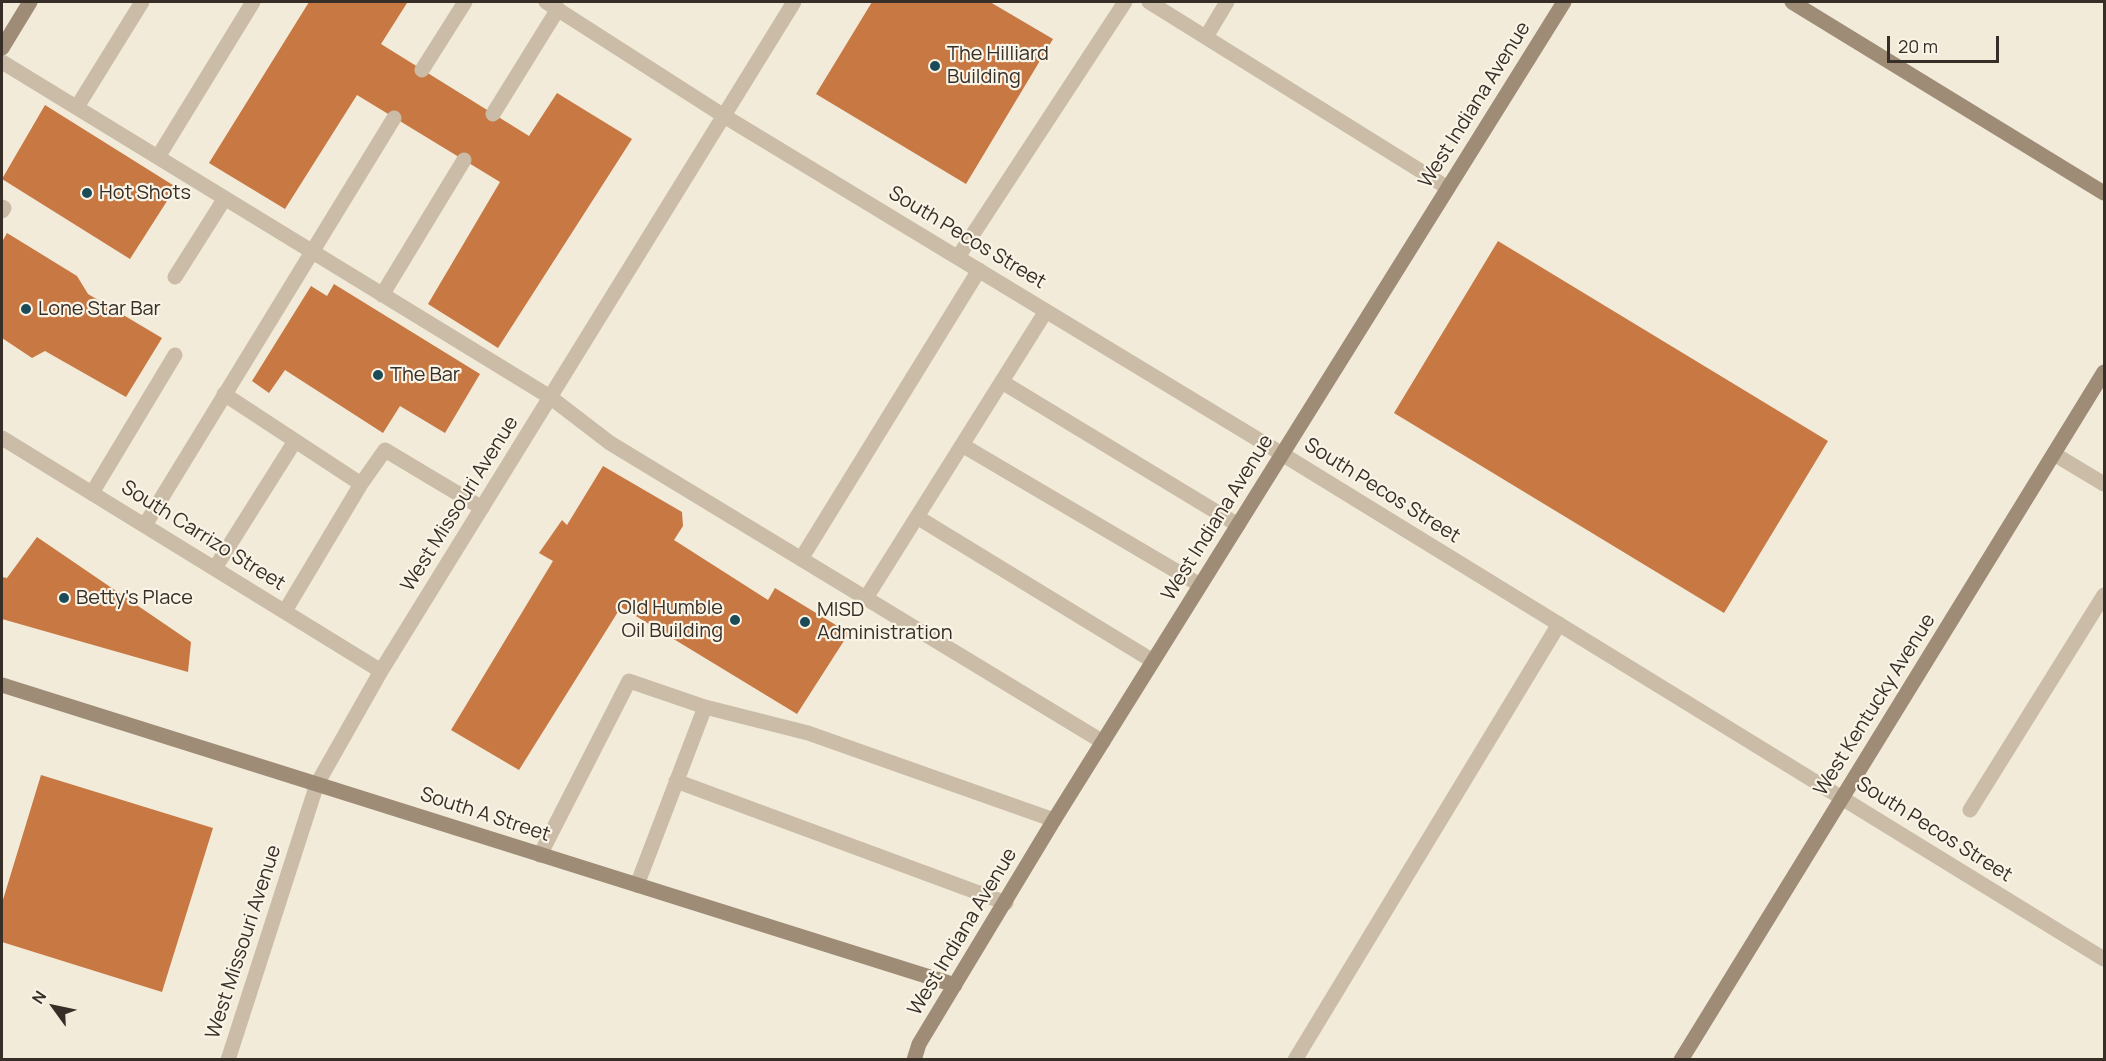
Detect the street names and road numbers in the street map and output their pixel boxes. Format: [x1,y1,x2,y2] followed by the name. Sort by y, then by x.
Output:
[1414,18,1536,192] street label: West Indiana Avenue
[884,182,1050,294] street label: South Pecos Street
[396,412,524,596] street label: West Missouri Avenue
[1157,431,1279,605] street label: West Indiana Avenue
[1300,433,1464,549] street label: South Pecos Street
[117,476,289,596] street label: South Carrizo Street
[1809,610,1941,800] street label: West Kentucky Avenue
[1852,772,2016,888] street label: South Pecos Street
[417,783,553,847] street label: South A Street
[201,842,287,1042] street label: West Missouri Avenue
[903,844,1023,1020] street label: West Indiana Avenue

